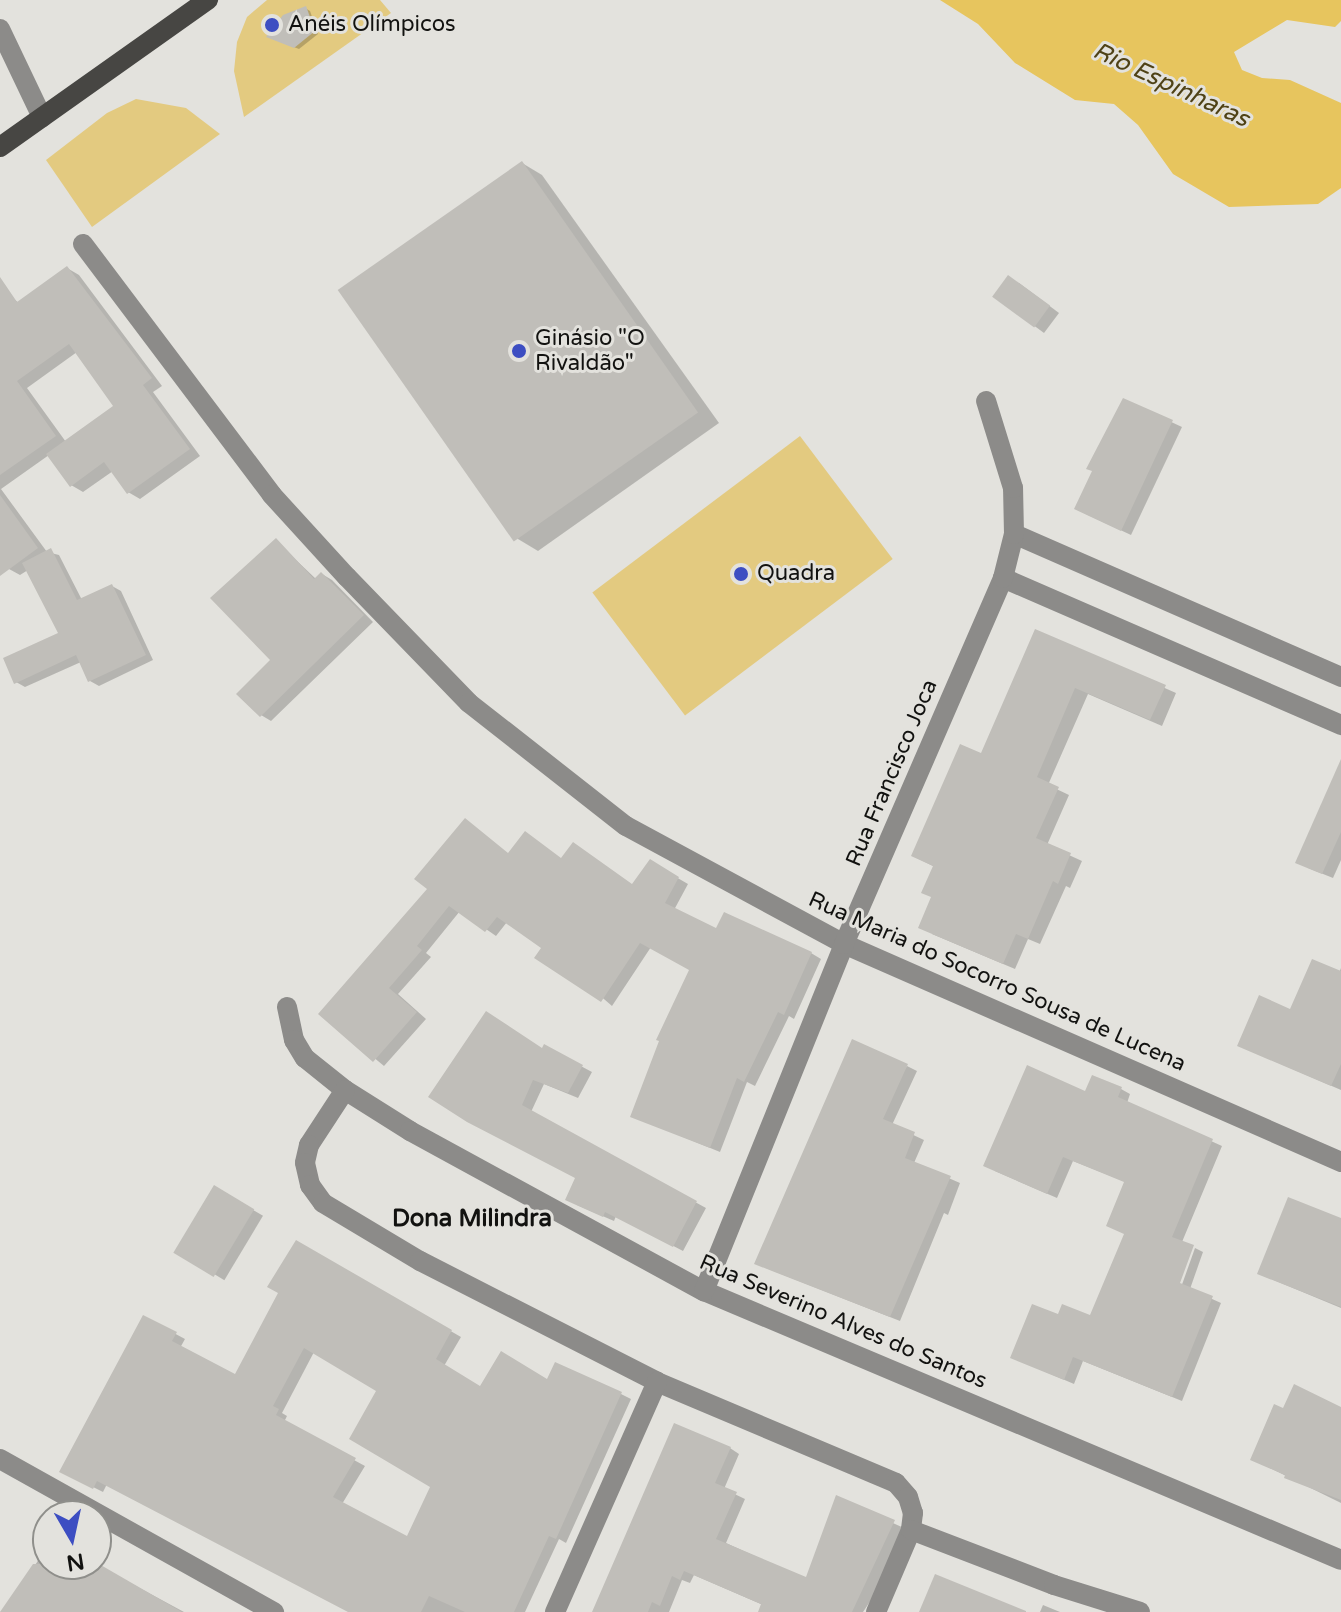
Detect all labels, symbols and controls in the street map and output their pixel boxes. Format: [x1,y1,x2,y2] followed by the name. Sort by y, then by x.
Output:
[288,12,456,38] place label: Anéis Olímpicos
[263,16,281,34] marker: Anéis Olímpicos
[1089,36,1253,134] water label: Rio Espinharas
[535,325,645,376] place label: Ginásio "O Rivaldão"
[510,342,528,360] marker: Ginásio "O Rivaldão"
[757,561,835,587] place label: Quadra
[732,565,750,583] marker: Quadra
[841,676,943,870] street label: Rua Francisco Joca
[804,887,1190,1077] street label: Rua Maria do Socorro Sousa de Lucena
[392,1205,552,1233] district label: Dona Milindra
[695,1249,991,1395] street label: Rua Severino Alves do Santos
[32,1500,112,1580] north arrow
[65,1548,86,1576] text: N

